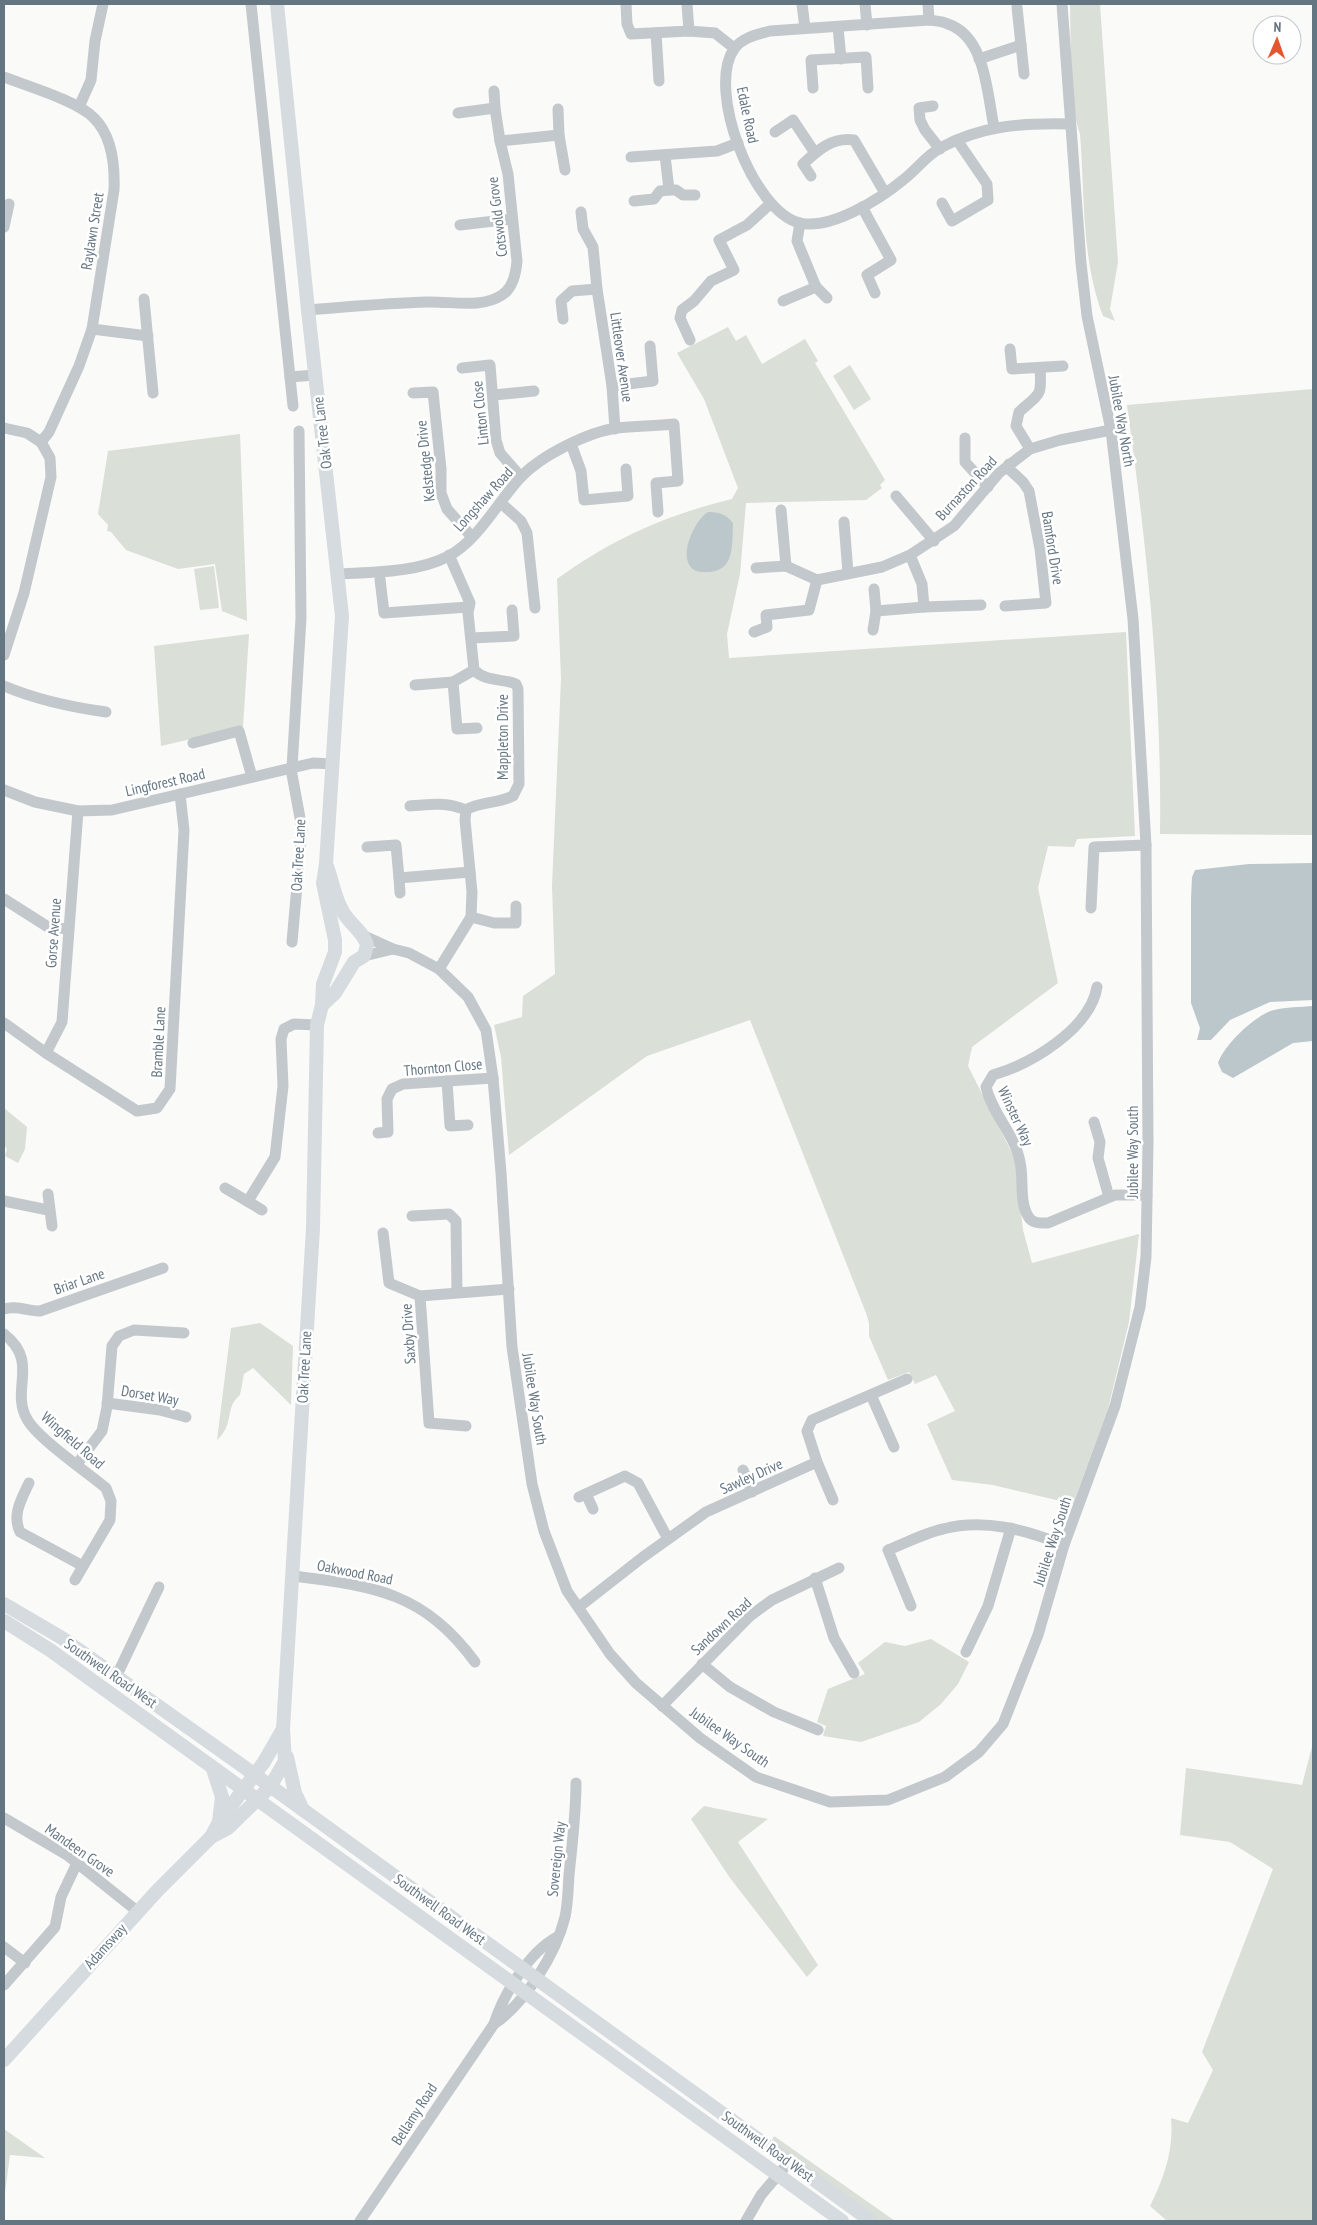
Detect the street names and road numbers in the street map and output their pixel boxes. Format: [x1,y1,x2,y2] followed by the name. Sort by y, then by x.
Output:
[733,85,763,145] street label: Edale Road
[483,176,511,258] street label: Cotswold Grove
[77,191,107,271] street label: Raylawn Street
[606,311,638,403] street label: Littleover Avenue
[1104,373,1139,468] street label: Jubilee Way North
[467,380,493,446] street label: Linton Close
[308,396,336,470] street label: Oak Tree Lane
[411,420,439,502] street label: Kelstedge Drive
[931,452,1001,524] street label: Burnaston Road
[449,463,517,535] street label: Longshaw Road
[1038,510,1068,586] street label: Bamford Drive
[493,694,512,780] street label: Mappleton Drive
[123,764,207,800] street label: Lingforest Road
[287,818,309,892] street label: Oak Tree Lane
[41,897,65,969] street label: Gorse Avenue
[147,1006,169,1078] street label: Bramble Lane
[403,1054,483,1080] street label: Thornton Close
[994,1083,1038,1149] street label: Winster Way
[1123,1106,1142,1199] street label: Jubilee Way South
[51,1263,107,1299] street label: Briar Lane
[396,1303,420,1365] street label: Saxby Drive
[293,1330,315,1404] street label: Oak Tree Lane
[518,1351,552,1446] street label: Jubilee Way South
[120,1381,181,1409] street label: Dorset Way
[37,1407,109,1473] street label: Wingfield Road
[717,1454,785,1498] street label: Sawley Drive
[1028,1494,1075,1589] street label: Jubilee Way South
[315,1555,395,1589] street label: Oakwood Road
[687,1593,755,1659] street label: Sandown Road
[61,1634,161,1712] street label: Southwell Road West
[686,1702,773,1771] street label: Jubilee Way South
[42,1819,118,1881] street label: Mandeen Grove
[543,1820,569,1898] street label: Sovereign Way
[390,1869,490,1949] street label: Southwell Road West
[80,1919,131,1973] street label: Adamsway
[387,2079,441,2149] street label: Bellamy Road
[718,2106,818,2186] street label: Southwell Road West

